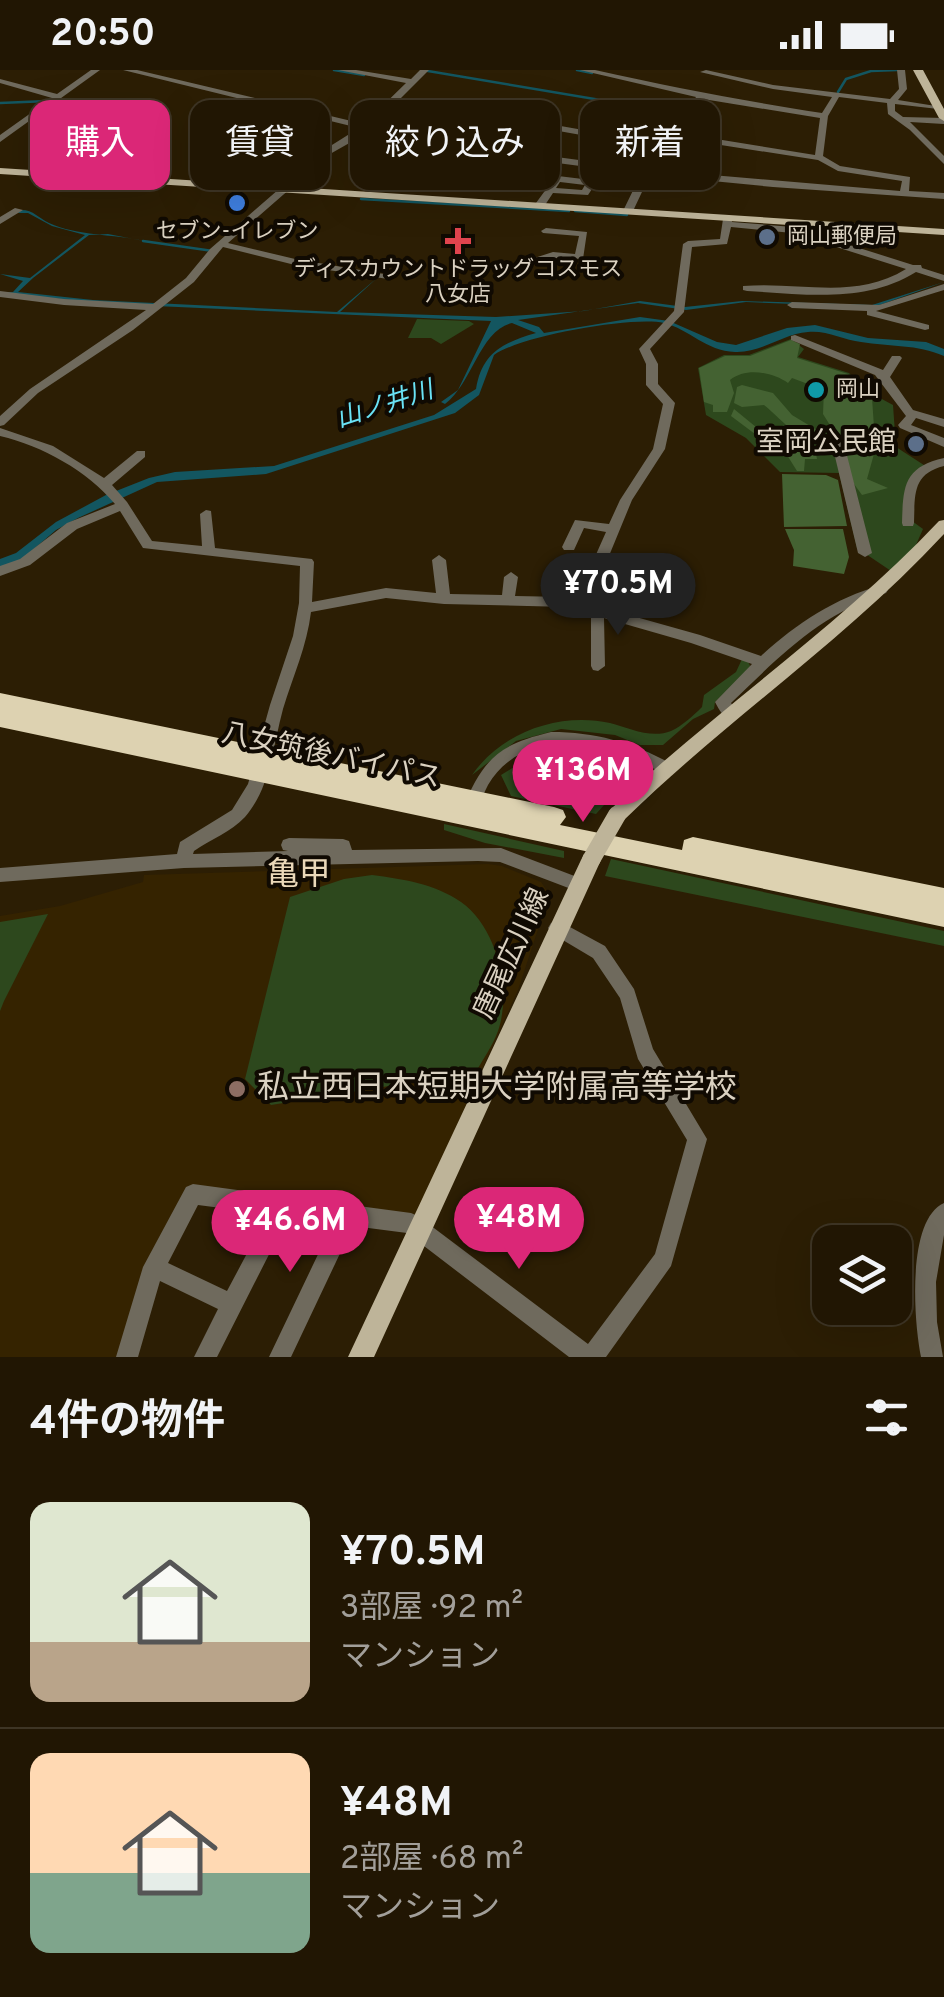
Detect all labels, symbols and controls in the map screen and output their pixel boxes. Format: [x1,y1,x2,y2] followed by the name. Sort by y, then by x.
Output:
[50,11,156,60] text: 20:50
[30,100,170,190] chip: 購入
[190,100,330,190] chip: 賃貸
[350,100,560,190] chip: 絞り込み
[580,100,720,190] chip: 新着
[226,192,248,214] marker: セブン-イレブン
[156,219,318,246] place label: セブン-イレブン
[787,224,897,251] place label: 岡山郵便局
[756,226,778,248] marker: 岡山郵便局
[447,230,469,252] marker: ディスカウントドラッグコスモス 八女店
[294,257,622,309] place label: ディスカウントドラッグコスモス 八女店
[332,374,440,437] water label: 山ノ井川
[836,377,880,404] place label: 岡山
[805,379,827,401] marker: 岡山
[756,426,896,462] place label: 室岡公民館
[905,433,927,455] marker: 室岡公民館
[537,553,699,638] pin: ¥70.5M
[563,565,673,605] text: ¥70.5M
[218,716,444,798] street label: 八女筑後バイパス
[513,740,653,825] pin: ¥136M
[535,752,631,792] text: ¥136M
[267,856,331,896] district label: 亀甲
[467,883,559,1025] street label: 唐尾広川線
[257,1069,737,1109] place label: 私立西日本短期大学附属高等学校
[226,1078,248,1100] marker: 私立西日本短期大学附属高等学校
[460,1187,578,1272] pin: ¥48M
[209,1190,371,1275] pin: ¥46.6M
[476,1199,562,1239] text: ¥48M
[234,1202,347,1242] text: ¥46.6M
[812,1225,912,1325] map controls
[812,1225,912,1325] button: layers
[859,1390,914,1445] icon: filters
[30,1397,225,1450] text: 4件の物件
[340,1527,486,1580] text: ¥70.5M
[110,1542,230,1662] icon: home
[340,1589,523,1629] text: 3部屋 · 92 m²
[340,1638,500,1678] text: マンション
[340,1778,453,1831] text: ¥48M
[110,1793,230,1913] icon: home
[340,1840,524,1880] text: 2部屋 · 68 m²
[340,1889,500,1929] text: マンション

